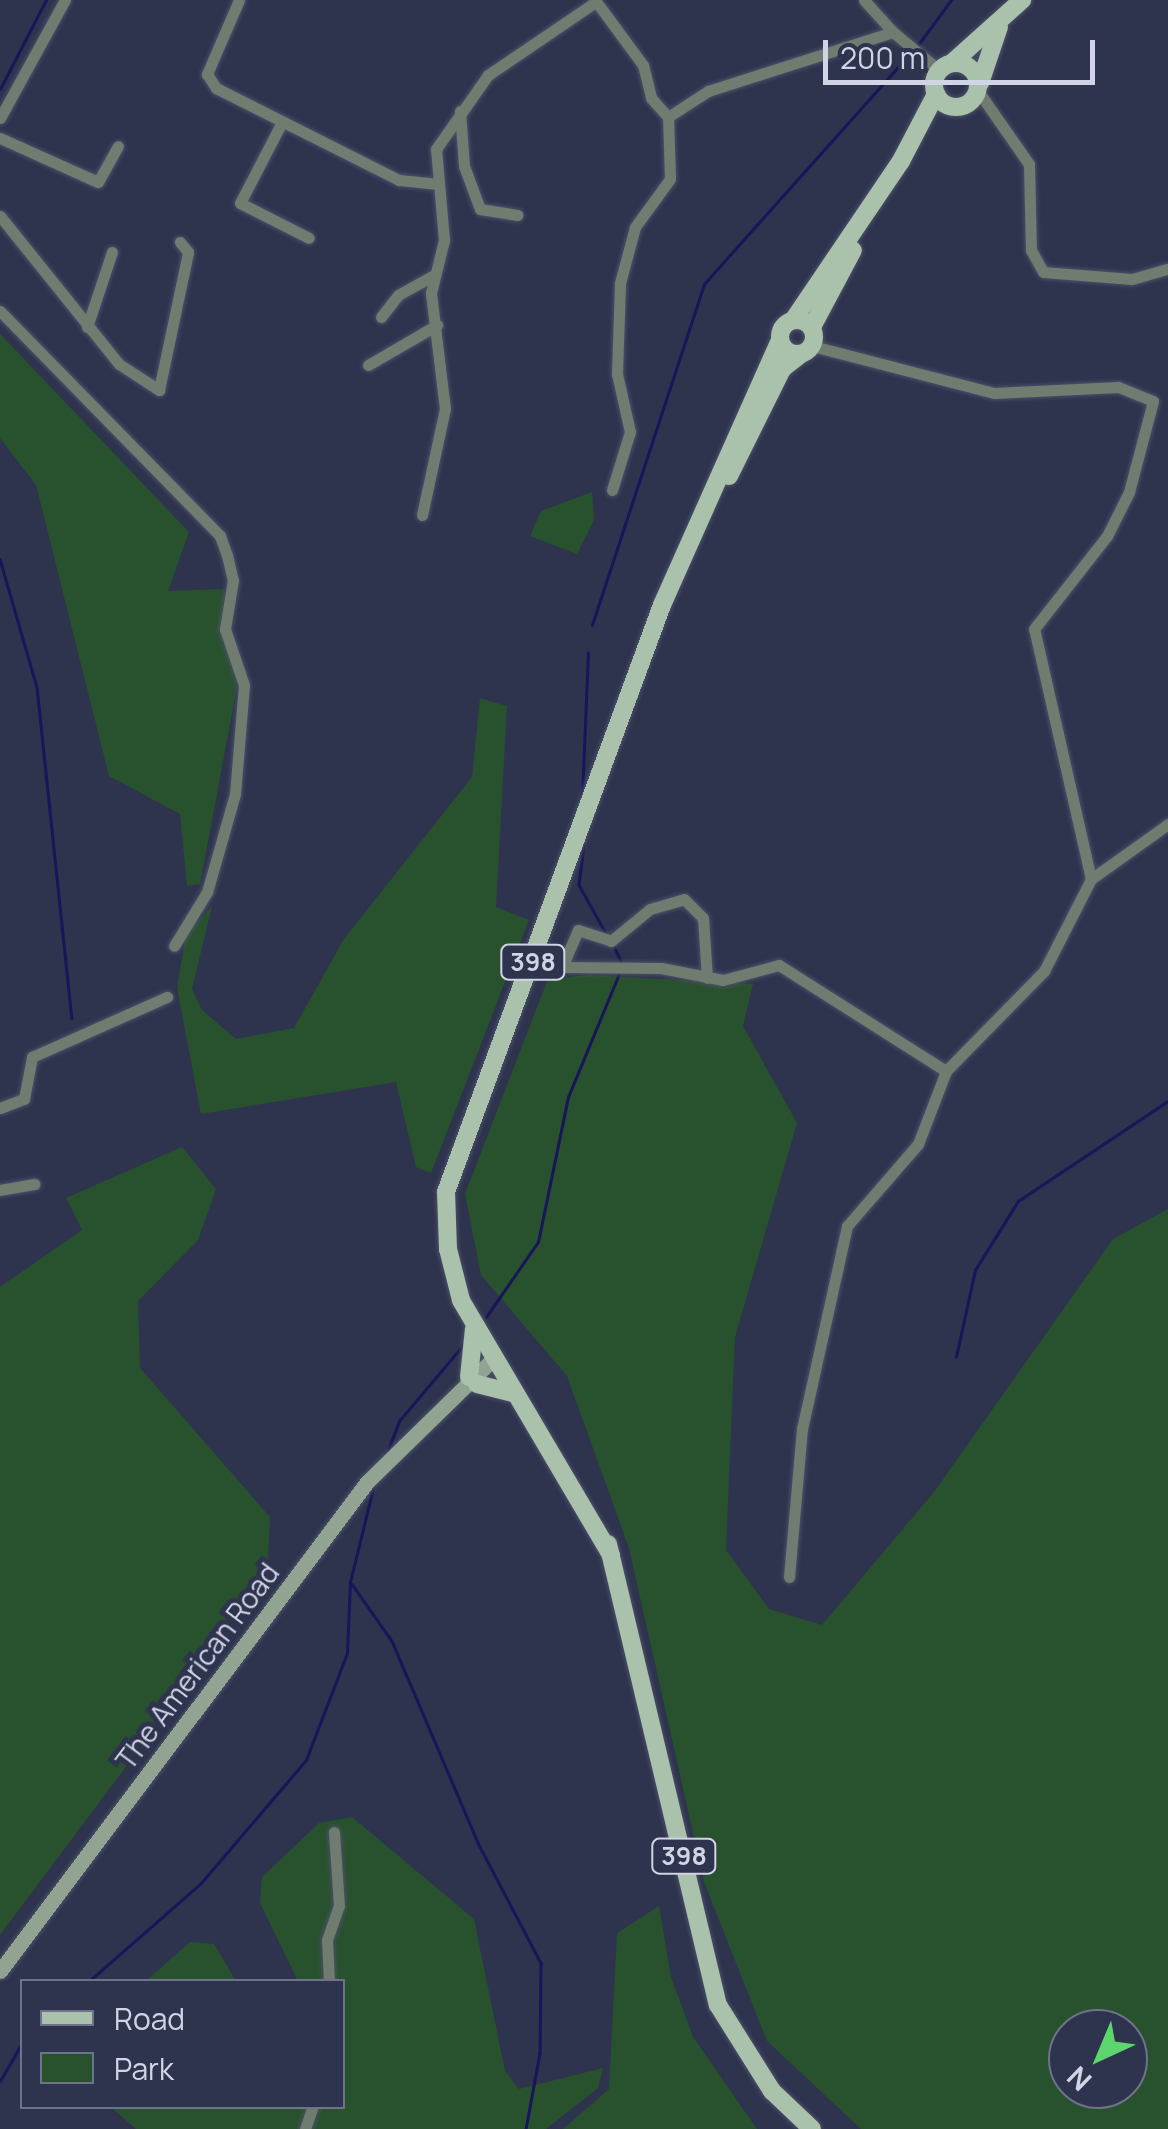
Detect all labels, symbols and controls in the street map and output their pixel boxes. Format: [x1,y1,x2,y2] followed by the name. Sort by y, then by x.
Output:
[828,20,1100,82] scale bar
[840,37,925,78] text: 200 m
[498,942,568,982] road number: 398
[109,1556,285,1776] street label: The American Road
[649,1836,719,1876] road number: 398
[20,1979,345,2109] legend
[114,1998,185,2039] text: Road
[1048,2009,1148,2109] north arrow
[114,2048,174,2089] text: Park
[1058,2058,1099,2100] text: N

